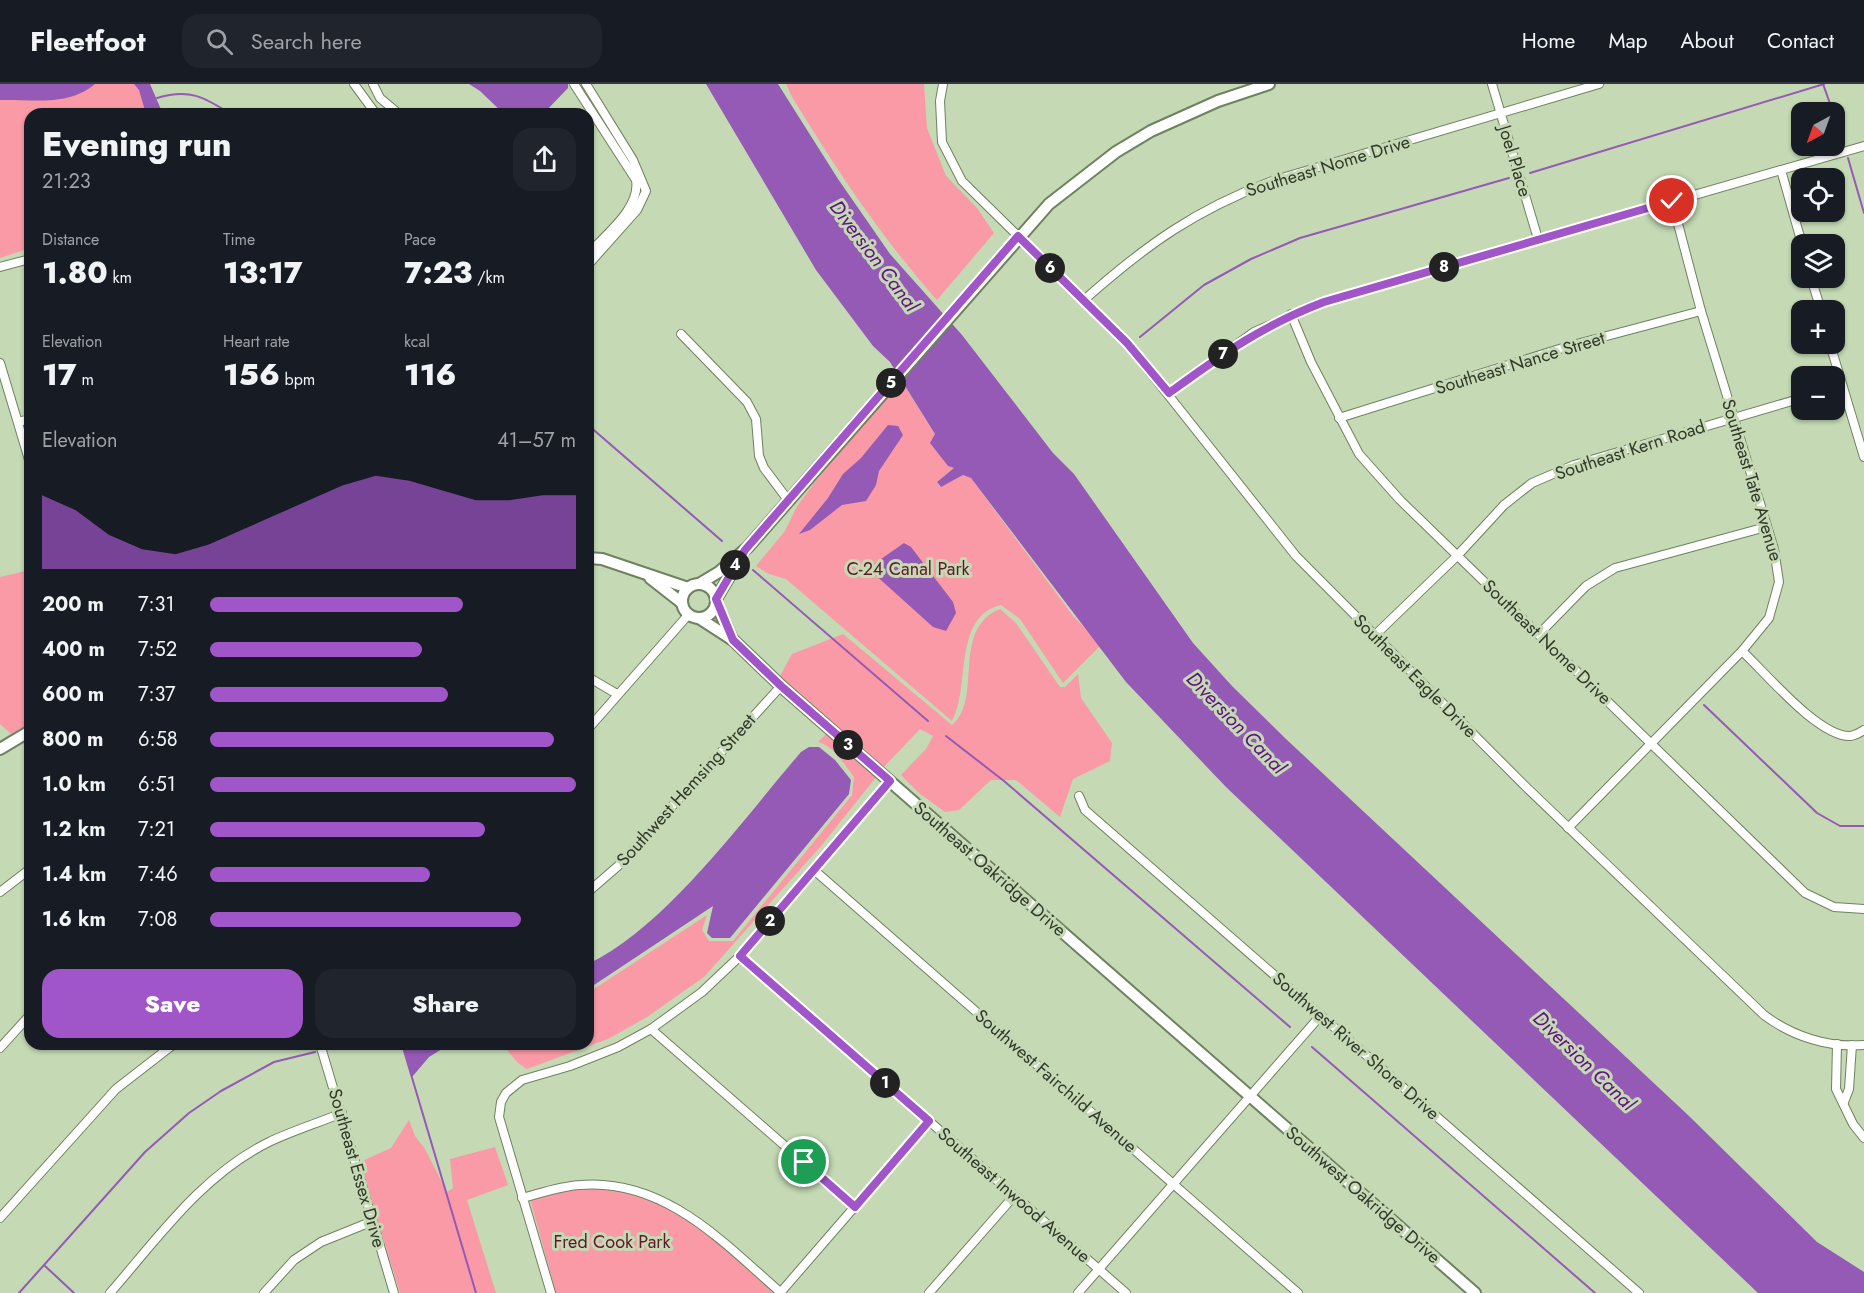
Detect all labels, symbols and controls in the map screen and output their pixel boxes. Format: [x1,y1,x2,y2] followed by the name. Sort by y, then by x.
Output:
[182,14,602,68] search box
[30,21,146,62] text: Fleetfoot
[203,25,236,58] icon: search
[251,25,362,57] text: Search here
[1522,26,1575,56] text: Home
[1608,26,1648,56] text: Map
[1681,26,1734,56] text: About
[1767,26,1834,56] text: Contact
[1791,102,1845,156] north arrow
[1791,102,1845,420] map controls
[1491,120,1538,200] street label: Joel Place
[42,121,232,168] text: Evening run
[513,128,576,191] button: share
[1243,129,1413,203] street label: Southeast Nome Drive
[42,167,91,196] text: 21:23
[1791,168,1845,222] button: locate
[1646,175,1697,226] pin
[1655,184,1688,217] icon: check
[822,194,926,319] water label: Diversion Canal
[42,228,99,251] text: Distance
[223,228,255,251] text: Time
[404,228,436,251] text: Pace
[1791,234,1845,288] button: layers
[42,251,108,294] text: 1.80
[223,251,303,294] text: 13:17
[404,251,472,294] text: 7:23
[1429,252,1459,282] pin: 8
[1035,253,1065,283] pin: 6
[1439,255,1449,278] text: 8
[1045,256,1055,279] text: 6
[108,266,132,289] text: km
[472,266,505,289] text: /km
[1791,300,1845,354] button: +
[1432,325,1609,401] street label: Southeast Nance Street
[42,330,102,353] text: Elevation
[223,330,290,353] text: Heart rate
[404,330,430,353] text: kcal
[1208,339,1238,369] pin: 7
[1218,342,1228,365] text: 7
[42,353,77,396] text: 17
[223,353,280,396] text: 156
[404,353,457,396] text: 116
[1791,366,1845,420] button: −
[77,368,94,391] text: m
[280,368,315,391] text: bpm
[876,368,906,398] pin: 5
[886,371,896,394] text: 5
[1715,396,1789,564] street label: Southeast Tate Avenue
[1552,413,1708,487] street label: Southeast Kern Road
[42,426,117,455] text: Elevation
[497,426,576,455] text: 41–57 m
[720,550,750,580] pin: 4
[729,553,741,576] text: 4
[847,556,970,582] park label: C-24 Canal Park
[1477,573,1617,711] street label: Southeast Nome Drive
[42,590,104,619] text: 200 m
[138,590,174,619] text: 7:31
[1347,608,1483,744] street label: Southeast Eagle Drive
[42,635,105,664] text: 400 m
[138,635,177,664] text: 7:52
[1179,665,1294,782] water label: Diversion Canal
[42,680,104,709] text: 600 m
[138,680,176,709] text: 7:37
[610,708,762,872] street label: Southwest Hemsing Street
[42,725,103,754] text: 800 m
[138,725,178,754] text: 6:58
[833,730,863,760] pin: 3
[843,733,853,756] text: 3
[42,770,106,799] text: 1.0 km
[138,770,176,799] text: 6:51
[908,795,1072,943] street label: Southeast Oakridge Drive
[42,815,106,844] text: 1.2 km
[138,815,175,844] text: 7:21
[42,860,107,889] text: 1.4 km
[138,860,178,889] text: 7:46
[42,905,106,934] text: 1.6 km
[138,905,177,934] text: 7:08
[755,906,785,936] pin: 2
[765,909,775,932] text: 2
[1267,966,1445,1126] street label: Southwest River Shore Drive
[42,969,303,1038] button: Save
[315,969,576,1038] button: Share
[969,1003,1143,1159] street label: Southwest Fairchild Avenue
[1526,1004,1643,1119] water label: Diversion Canal
[870,1068,900,1098] pin: 1
[881,1071,889,1094] text: 1
[322,1085,392,1251] street label: Southeast Essex Drive
[1280,1120,1446,1270] street label: Southwest Oakridge Drive
[932,1121,1096,1269] street label: Southeast Inwood Avenue
[778,1136,829,1187] pin
[787,1145,820,1178] icon: arrive
[554,1229,671,1255] park label: Fred Cook Park

